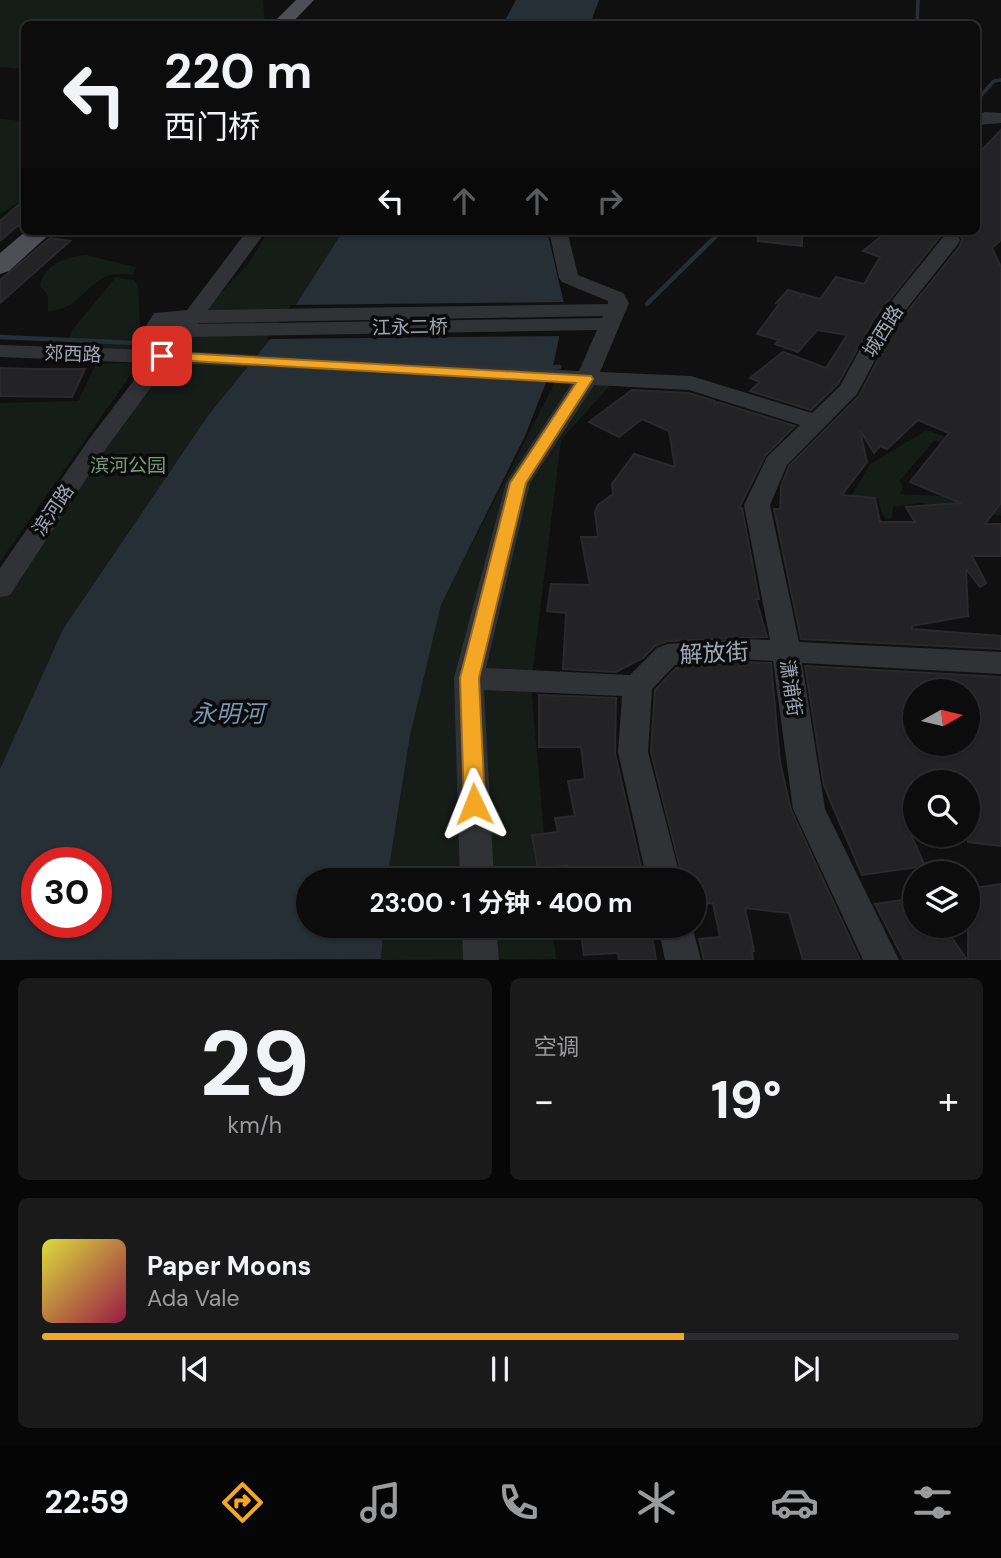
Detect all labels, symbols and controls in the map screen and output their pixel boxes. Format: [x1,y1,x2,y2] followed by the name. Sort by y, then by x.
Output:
[164,39,312,103] text: 220 m
[49,49,140,140] icon: left
[164,106,260,148] text: 西门桥
[372,182,410,220] icon: left
[445,182,483,220] icon: ahead
[518,182,556,220] icon: ahead
[591,182,629,220] icon: right
[857,300,909,362] street label: 城西路
[372,314,448,340] street label: 江永二桥
[132,326,192,386] pin
[143,337,181,375] icon: arrive
[44,341,102,367] street label: 郊西路
[90,453,166,478] park label: 滨河公园
[27,479,79,541] street label: 滨河路
[679,636,749,670] street label: 解放街
[775,658,807,718] street label: 潇浦街
[903,679,980,756] north arrow
[903,679,980,938] map controls
[192,698,268,729] water label: 永明河
[437,767,511,841] position arrow
[903,770,980,847] button: search
[21,847,112,938] speed limit sign: 30
[903,861,980,938] button: layers
[369,886,633,920] text: 23:00 · 1 分钟 · 400 m
[200,1005,310,1123] text: 29
[534,1032,580,1062] text: 空调
[711,1066,782,1134] text: 19°
[534,1076,554,1126] text: −
[938,1076,959,1126] text: +
[228,1110,282,1140] text: km/h
[147,1249,311,1283] text: Paper Moons
[147,1283,240,1313] text: Ada Vale
[176,1350,214,1388] icon: previous
[481,1350,519,1388] icon: pause
[787,1350,825,1388] icon: next
[218,1478,267,1527] icon: directions
[356,1478,405,1527] icon: music
[494,1478,543,1527] icon: phone
[632,1478,681,1527] icon: climate
[770,1478,819,1527] icon: car
[908,1478,957,1527] icon: filters
[44,1481,129,1523] text: 22:59

